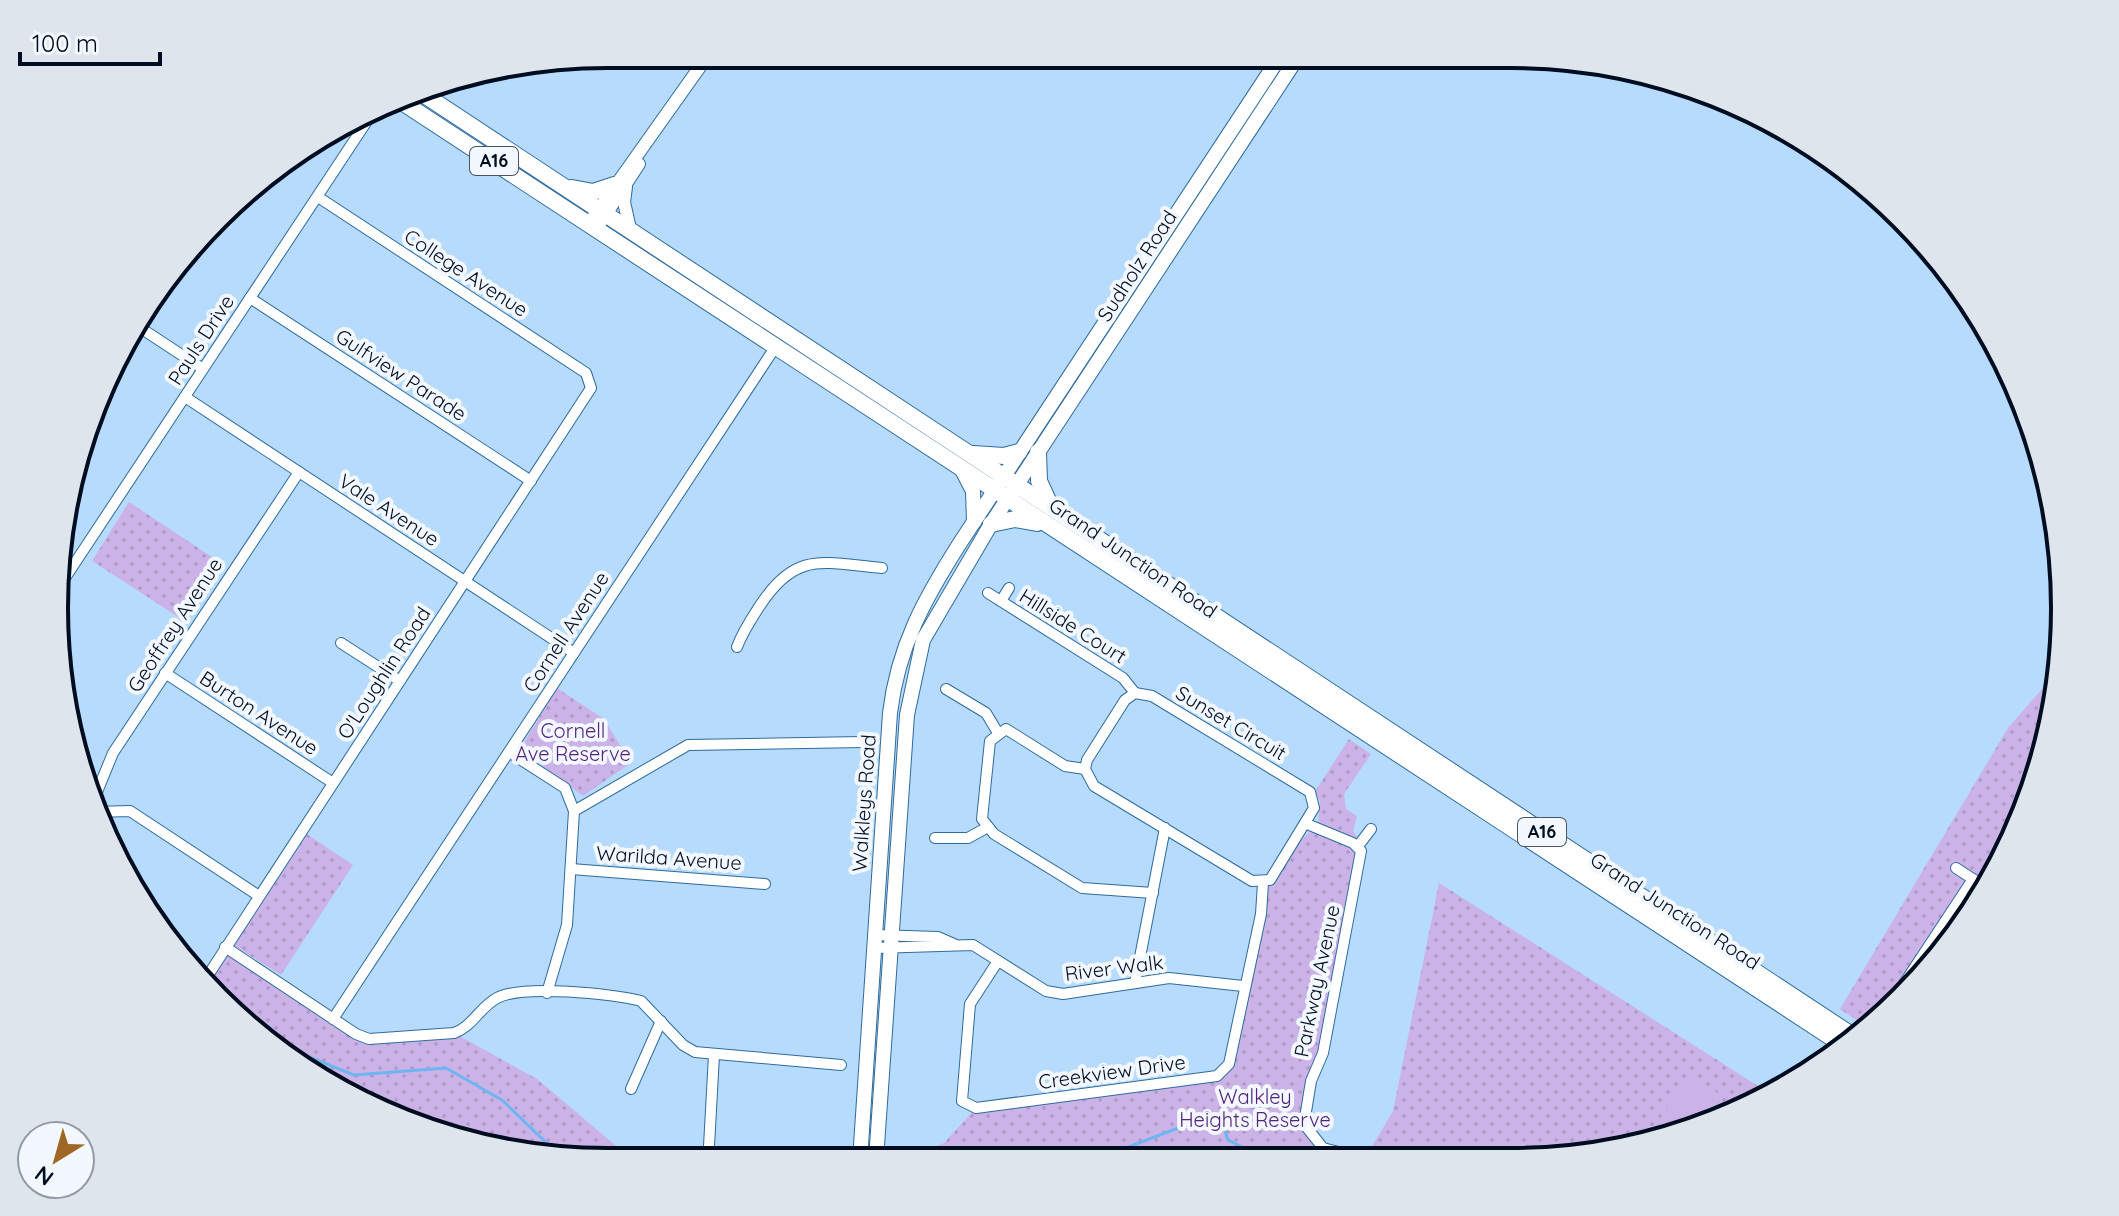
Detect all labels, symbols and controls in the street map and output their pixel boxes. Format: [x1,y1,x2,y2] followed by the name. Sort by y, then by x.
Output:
[20,16,160,66] scale bar
[32,28,98,58] text: 100 m
[470,147,518,175] road number: A16
[1091,205,1182,326] street label: Sudholz Road
[400,223,533,322] street label: College Avenue
[162,290,239,390] street label: Pauls Drive
[331,323,471,426] street label: Gulfview Parade
[334,468,444,551] street label: Vale Avenue
[1045,492,1222,623] street label: Grand Junction Road
[122,553,227,697] street label: Geoffrey Avenue
[517,567,614,697] street label: Cornell Avenue
[1015,583,1132,668] street label: Hillside Court
[332,602,436,743] street label: O'Loughlin Road
[195,665,323,760] street label: Burton Avenue
[1171,680,1291,765] street label: Sunset Circuit
[515,718,631,766] park label: Cornell Ave Reserve
[846,733,881,873] street label: Walkleys Road
[1518,818,1566,846] road number: A16
[595,840,743,875] street label: Warilda Avenue
[1586,846,1765,975] street label: Grand Junction Road
[1288,903,1345,1059] street label: Parkway Avenue
[1063,949,1165,986] street label: River Walk
[1037,1049,1187,1094] street label: Creekview Drive
[1179,1084,1331,1132] park label: Walkley Heights Reserve
[16,1120,96,1200] north arrow
[29,1160,59,1192] text: N

